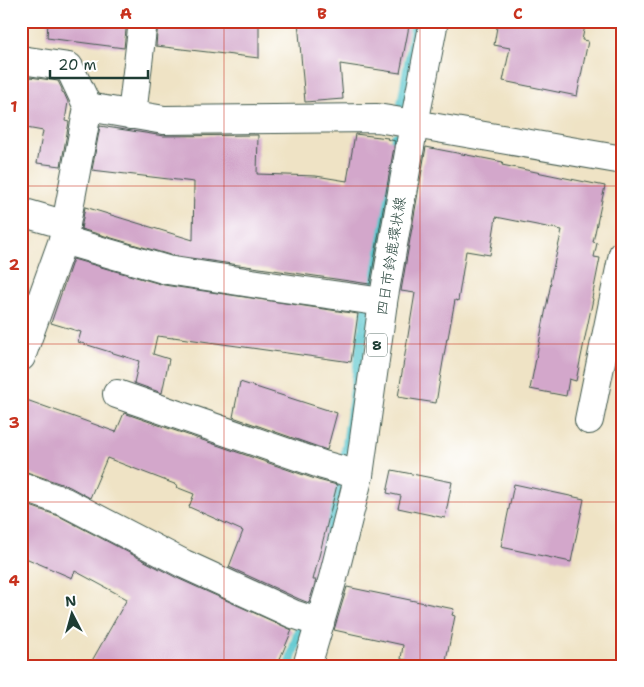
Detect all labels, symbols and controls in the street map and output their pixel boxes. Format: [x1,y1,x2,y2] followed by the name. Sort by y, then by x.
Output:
[120,3,132,24] text: A
[317,3,327,24] text: B
[513,3,523,24] text: C
[50,48,148,80] scale bar
[58,55,97,75] text: 20 m
[10,96,18,117] text: 1
[372,195,410,317] street label: 四日市鈴鹿環状線
[8,254,20,275] text: 2
[367,334,387,356] road number: 8
[8,412,20,433] text: 3
[8,570,20,591] text: 4
[48,590,98,640] north arrow
[64,592,77,611] text: N

